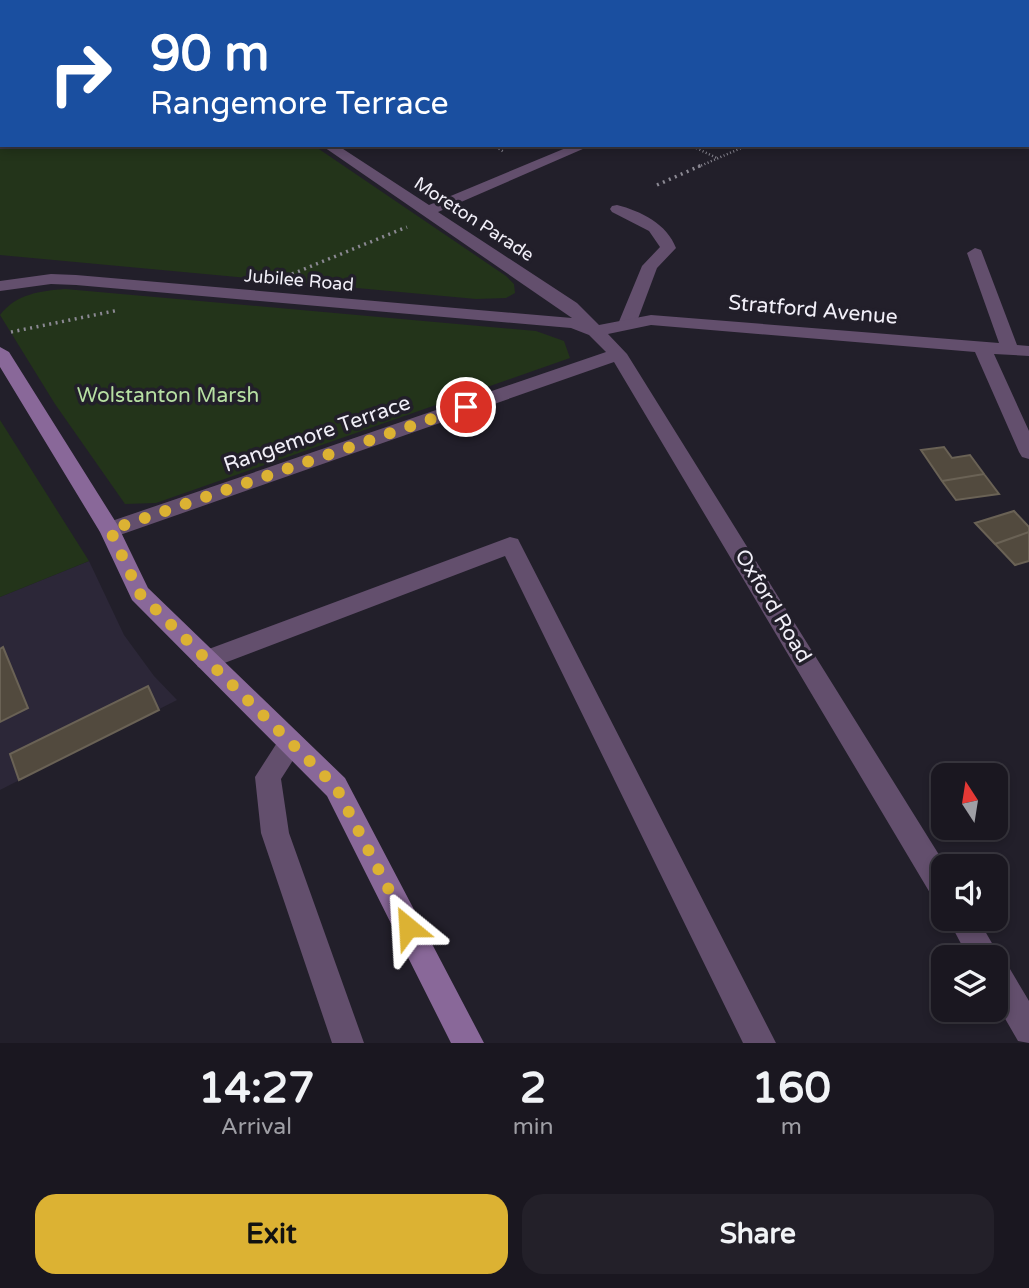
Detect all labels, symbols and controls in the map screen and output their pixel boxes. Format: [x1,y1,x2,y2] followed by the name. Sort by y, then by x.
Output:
[150,25,269,84] text: 90 m
[35,28,126,119] icon: right
[150,85,449,123] text: Rangemore Terrace
[410,172,538,266] street label: Moreton Parade
[243,264,355,296] street label: Jubilee Road
[727,290,899,330] street label: Stratford Avenue
[436,377,496,437] pin
[77,383,259,408] park label: Wolstanton Marsh
[447,388,485,426] icon: arrive
[220,390,414,478] street label: Rangemore Terrace
[729,545,817,667] street label: Oxford Road
[931,763,1008,840] north arrow
[931,763,1008,1022] map controls
[931,854,1008,931] button: sound
[371,890,445,964] position arrow
[931,945,1008,1022] button: layers
[198,1063,315,1114] text: 14:27
[520,1063,546,1114] text: 2
[752,1063,831,1114] text: 160
[221,1113,292,1141] text: Arrival
[513,1113,554,1141] text: min
[781,1113,802,1141] text: m
[35,1194,508,1274] button: Exit
[522,1194,994,1274] button: Share

